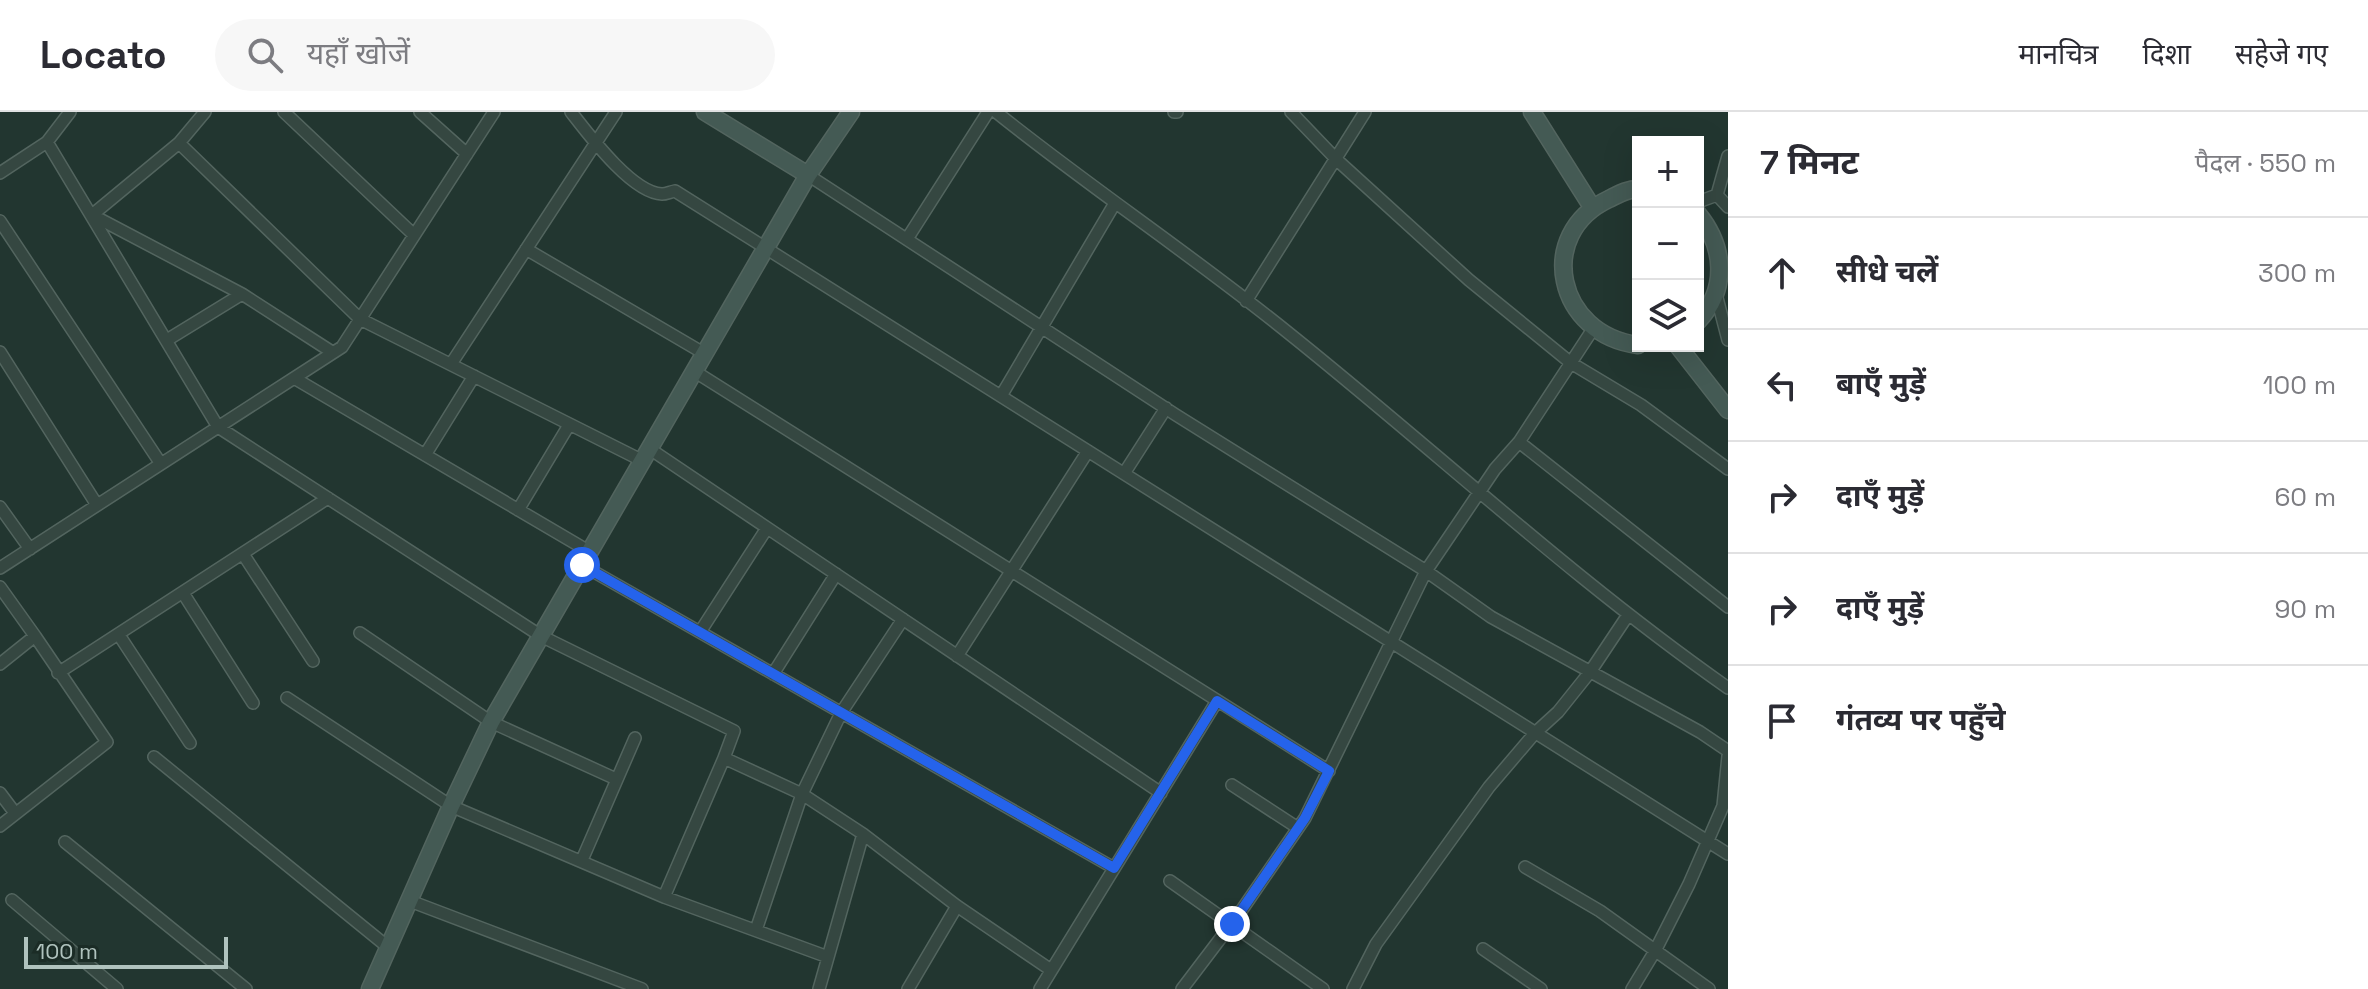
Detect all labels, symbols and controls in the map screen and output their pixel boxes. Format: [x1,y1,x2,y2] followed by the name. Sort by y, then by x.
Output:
[215,19,775,91] search box
[40,31,167,79] text: Locato
[243,33,287,77] icon: search
[307,34,410,73] text: यहाँ खोजें
[2019,36,2099,72] text: मानचित्र
[2143,36,2191,72] text: दिशा
[2235,36,2328,72] text: सहेजे गए
[1632,136,1704,352] map controls
[1632,136,1704,208] button: +
[1760,141,1859,184] text: 7 मिनट
[2195,146,2336,180] text: पैदल · 550 m
[1632,208,1704,280] button: −
[1760,251,1804,295] icon: ahead
[1836,252,1938,291] text: सीधे चलें
[2258,256,2336,290] text: 300 m
[1632,280,1704,352] button: layers
[1760,363,1804,407] icon: left
[1836,364,1926,403] text: बाएँ मुड़ें
[2263,368,2336,402] text: 100 m
[1760,475,1804,519] icon: right
[1836,476,1924,515] text: दाएँ मुड़ें
[2274,480,2336,514] text: 60 m
[564,547,600,583] route start
[1760,587,1804,631] icon: right
[1836,588,1924,627] text: दाएँ मुड़ें
[2274,592,2336,626] text: 90 m
[1760,699,1804,743] icon: arrive
[1836,700,2005,739] text: गंतव्य पर पहुँचे
[1214,906,1250,942] route end
[24,933,228,969] scale bar
[36,937,98,965] text: 100 m

